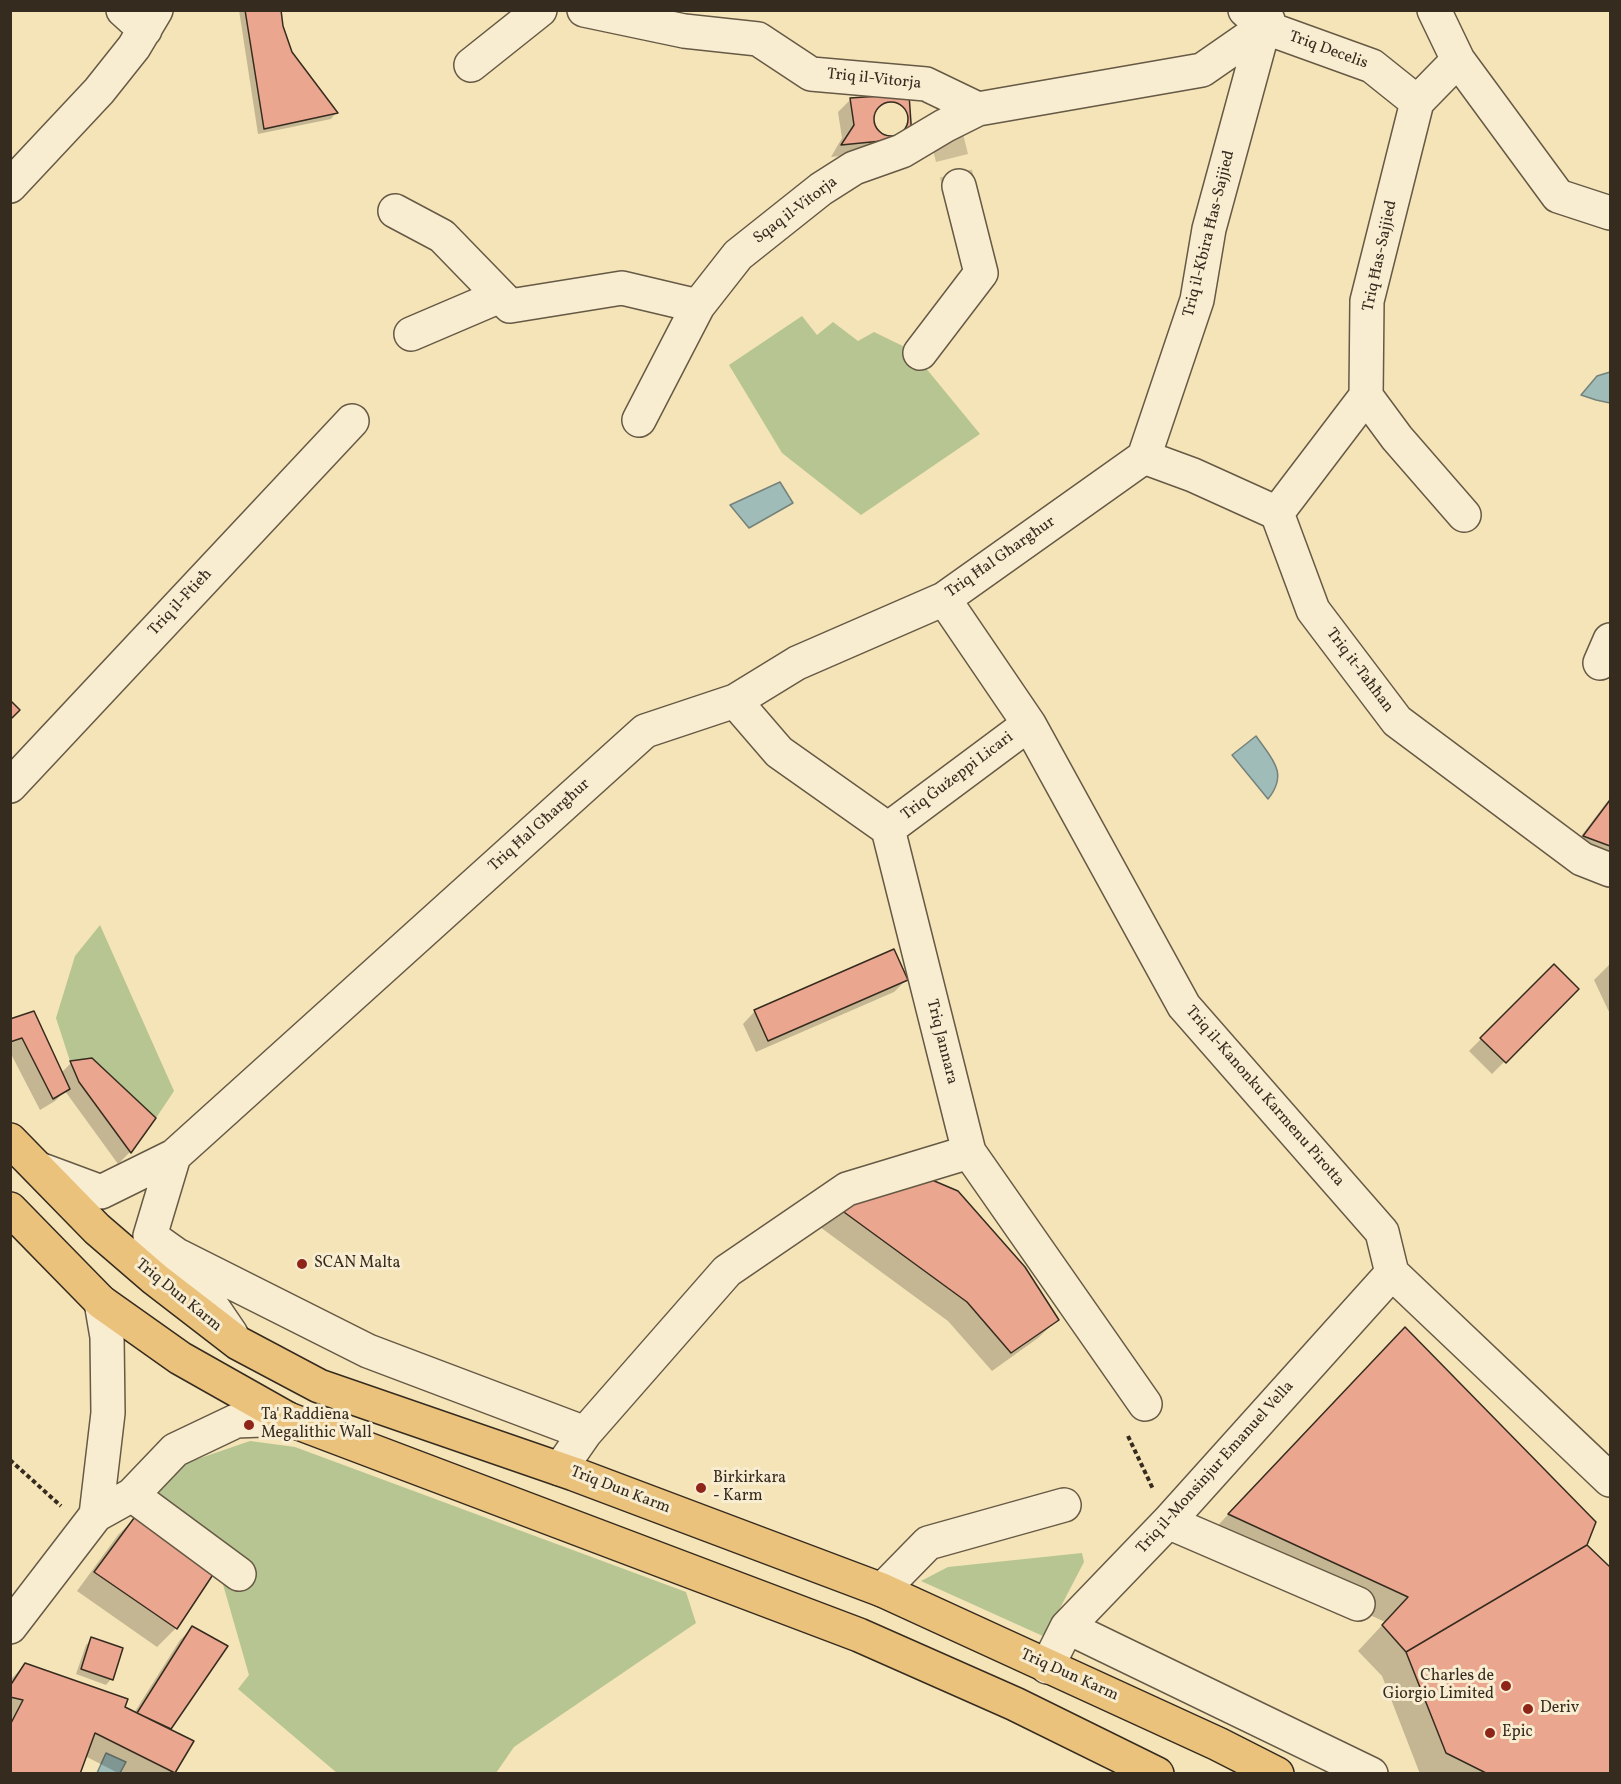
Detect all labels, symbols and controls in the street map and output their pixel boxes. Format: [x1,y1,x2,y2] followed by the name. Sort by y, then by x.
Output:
[1286,28,1370,74] street label: Triq Decelis
[826,65,922,95] street label: Triq il-Vitorja
[1180,149,1240,319] street label: Triq il-Kbira Ħas-Sajjied
[750,173,842,249] street label: Sqaq il-Vitorja
[1360,199,1402,313] street label: Triq Ħas-Sajjied
[942,513,1060,603] street label: Triq Ħal Għargħur
[145,566,217,640] street label: Triq il-Ftieħ
[1321,625,1397,717] street label: Triq it-Taħħan
[898,729,1018,825] street label: Triq Ġużeppi Licari
[485,776,595,876] street label: Triq Ħal Għargħur
[921,997,961,1087] street label: Triq Jannara
[1180,1003,1348,1191] street label: Triq il-Kanonku Karmenu Pirotta
[314,1254,401,1274] place label: SCAN Malta
[131,1255,225,1337] street label: Triq Dun Karm
[295,1257,309,1271] marker: SCAN Malta
[1133,1378,1299,1558] street label: Triq il-Monsinjur Emanuel Vella
[261,1406,372,1444] place label: Ta' Raddiena Megalithic Wall
[242,1418,256,1432] marker: Ta' Raddiena Megalithic Wall
[567,1463,673,1519] street label: Triq Dun Karm
[713,1469,786,1507] place label: Birkirkara - Karm
[694,1481,708,1495] marker: Birkirkara - Karm
[1017,1646,1121,1706] street label: Triq Dun Karm
[1383,1667,1494,1705] place label: Charles de Giorgio Limited
[1499,1679,1513,1693] marker: Charles de Giorgio Limited
[1540,1699,1579,1719] place label: Deriv
[1521,1702,1535,1716] marker: Deriv
[1502,1723,1533,1743] place label: Epic
[1483,1726,1497,1740] marker: Epic

